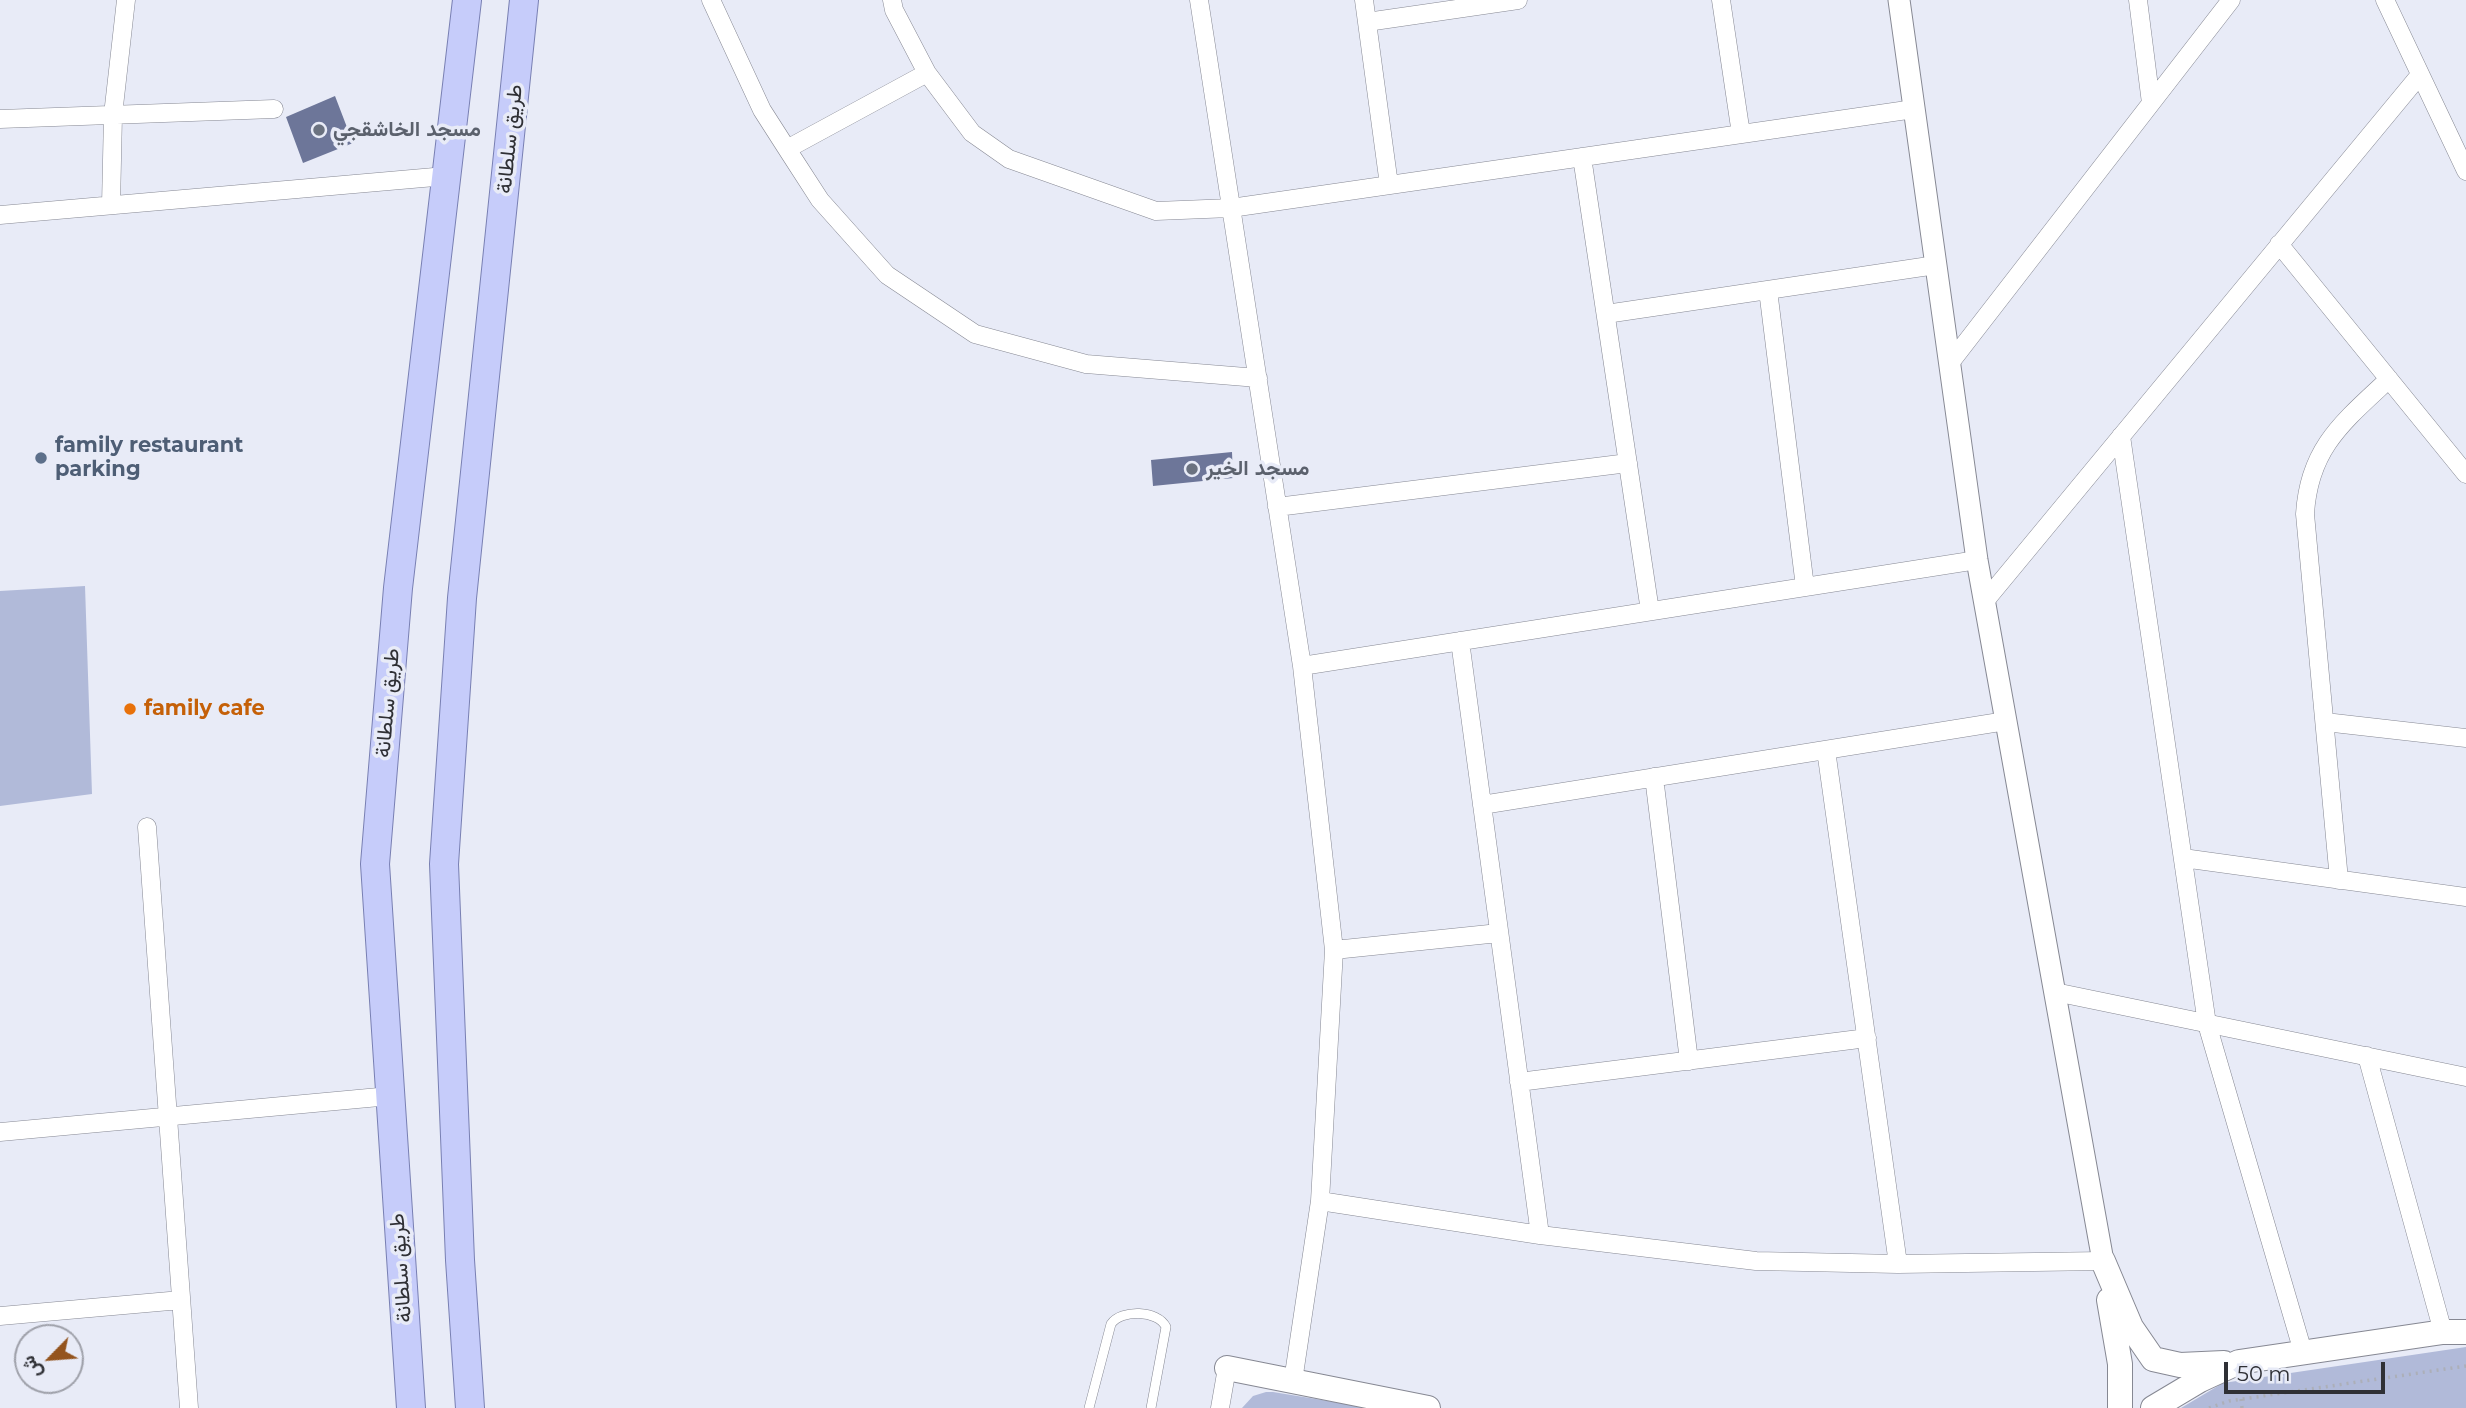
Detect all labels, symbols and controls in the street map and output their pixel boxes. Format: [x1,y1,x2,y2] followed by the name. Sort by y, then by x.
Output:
[492,83,528,195] street label: طريق سلطانة
[333,117,481,143] place label: مسجد الخاشقجي
[311,122,327,138] marker: مسجد الخاشقجي
[55,433,243,483] place label: family restaurant parking
[33,450,49,466] marker: family restaurant parking
[1206,456,1310,482] place label: مسجد الخير
[1184,461,1200,477] marker: مسجد الخير
[371,647,405,759] street label: طريق سلطانة
[144,696,265,722] place label: family cafe
[122,701,138,717] marker: family cafe
[385,1212,417,1324] street label: طريق سلطانة
[14,1324,84,1394] north arrow
[2228,1348,2389,1392] scale bar
[16,1352,47,1382] text: ش
[2237,1361,2291,1386] text: 50 m

